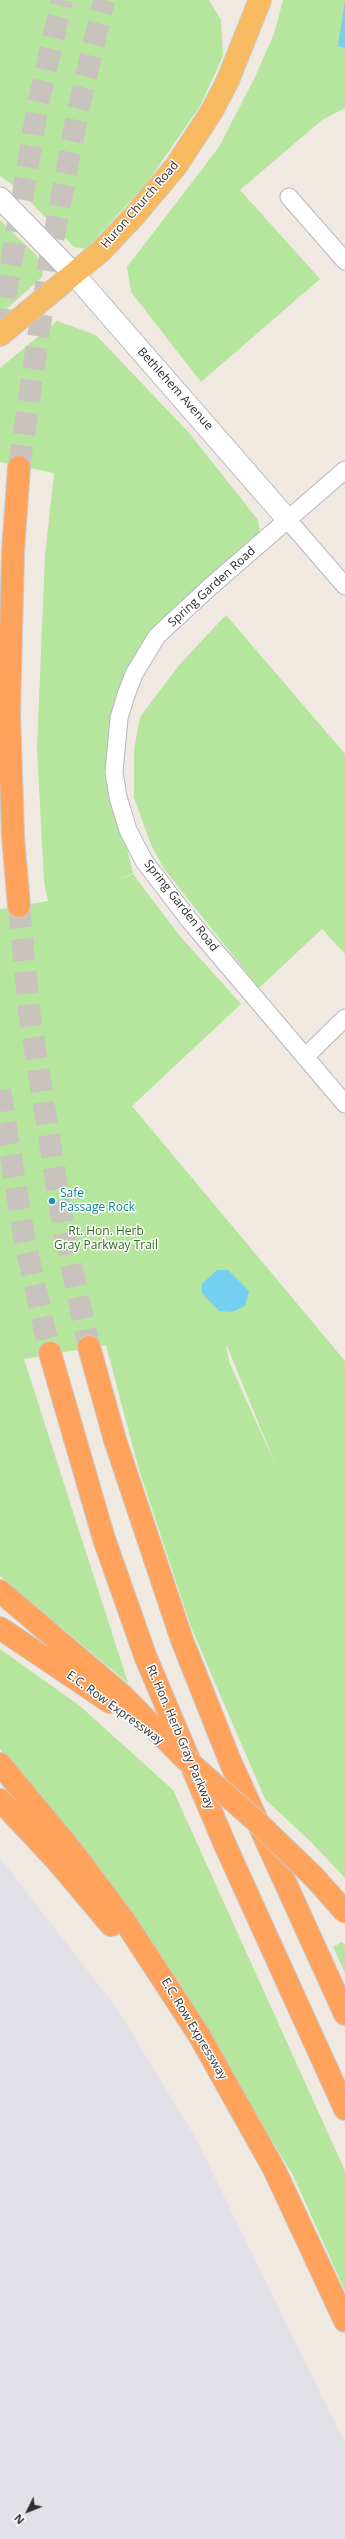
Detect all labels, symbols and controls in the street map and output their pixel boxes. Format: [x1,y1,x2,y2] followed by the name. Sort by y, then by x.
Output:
[98,158,182,252] street label: Huron Church Road
[134,345,216,433] street label: Bethlehem Avenue
[165,544,259,630] street label: Spring Garden Road
[141,857,221,955] street label: Spring Garden Road
[60,1187,135,1215] place label: Safe Passage Rock
[47,1196,57,1206] marker: Safe Passage Rock
[54,1225,158,1253] park label: Rt. Hon. Herb Gray Parkway Trail
[143,1663,217,1811] street label: Rt. Hon. Herb Gray Parkway
[64,1668,166,1748] street label: E.C. Row Expressway
[158,1976,230,2082] street label: E.C. Row Expressway
[8,2491,48,2531] north arrow
[10,2511,27,2528] text: N

